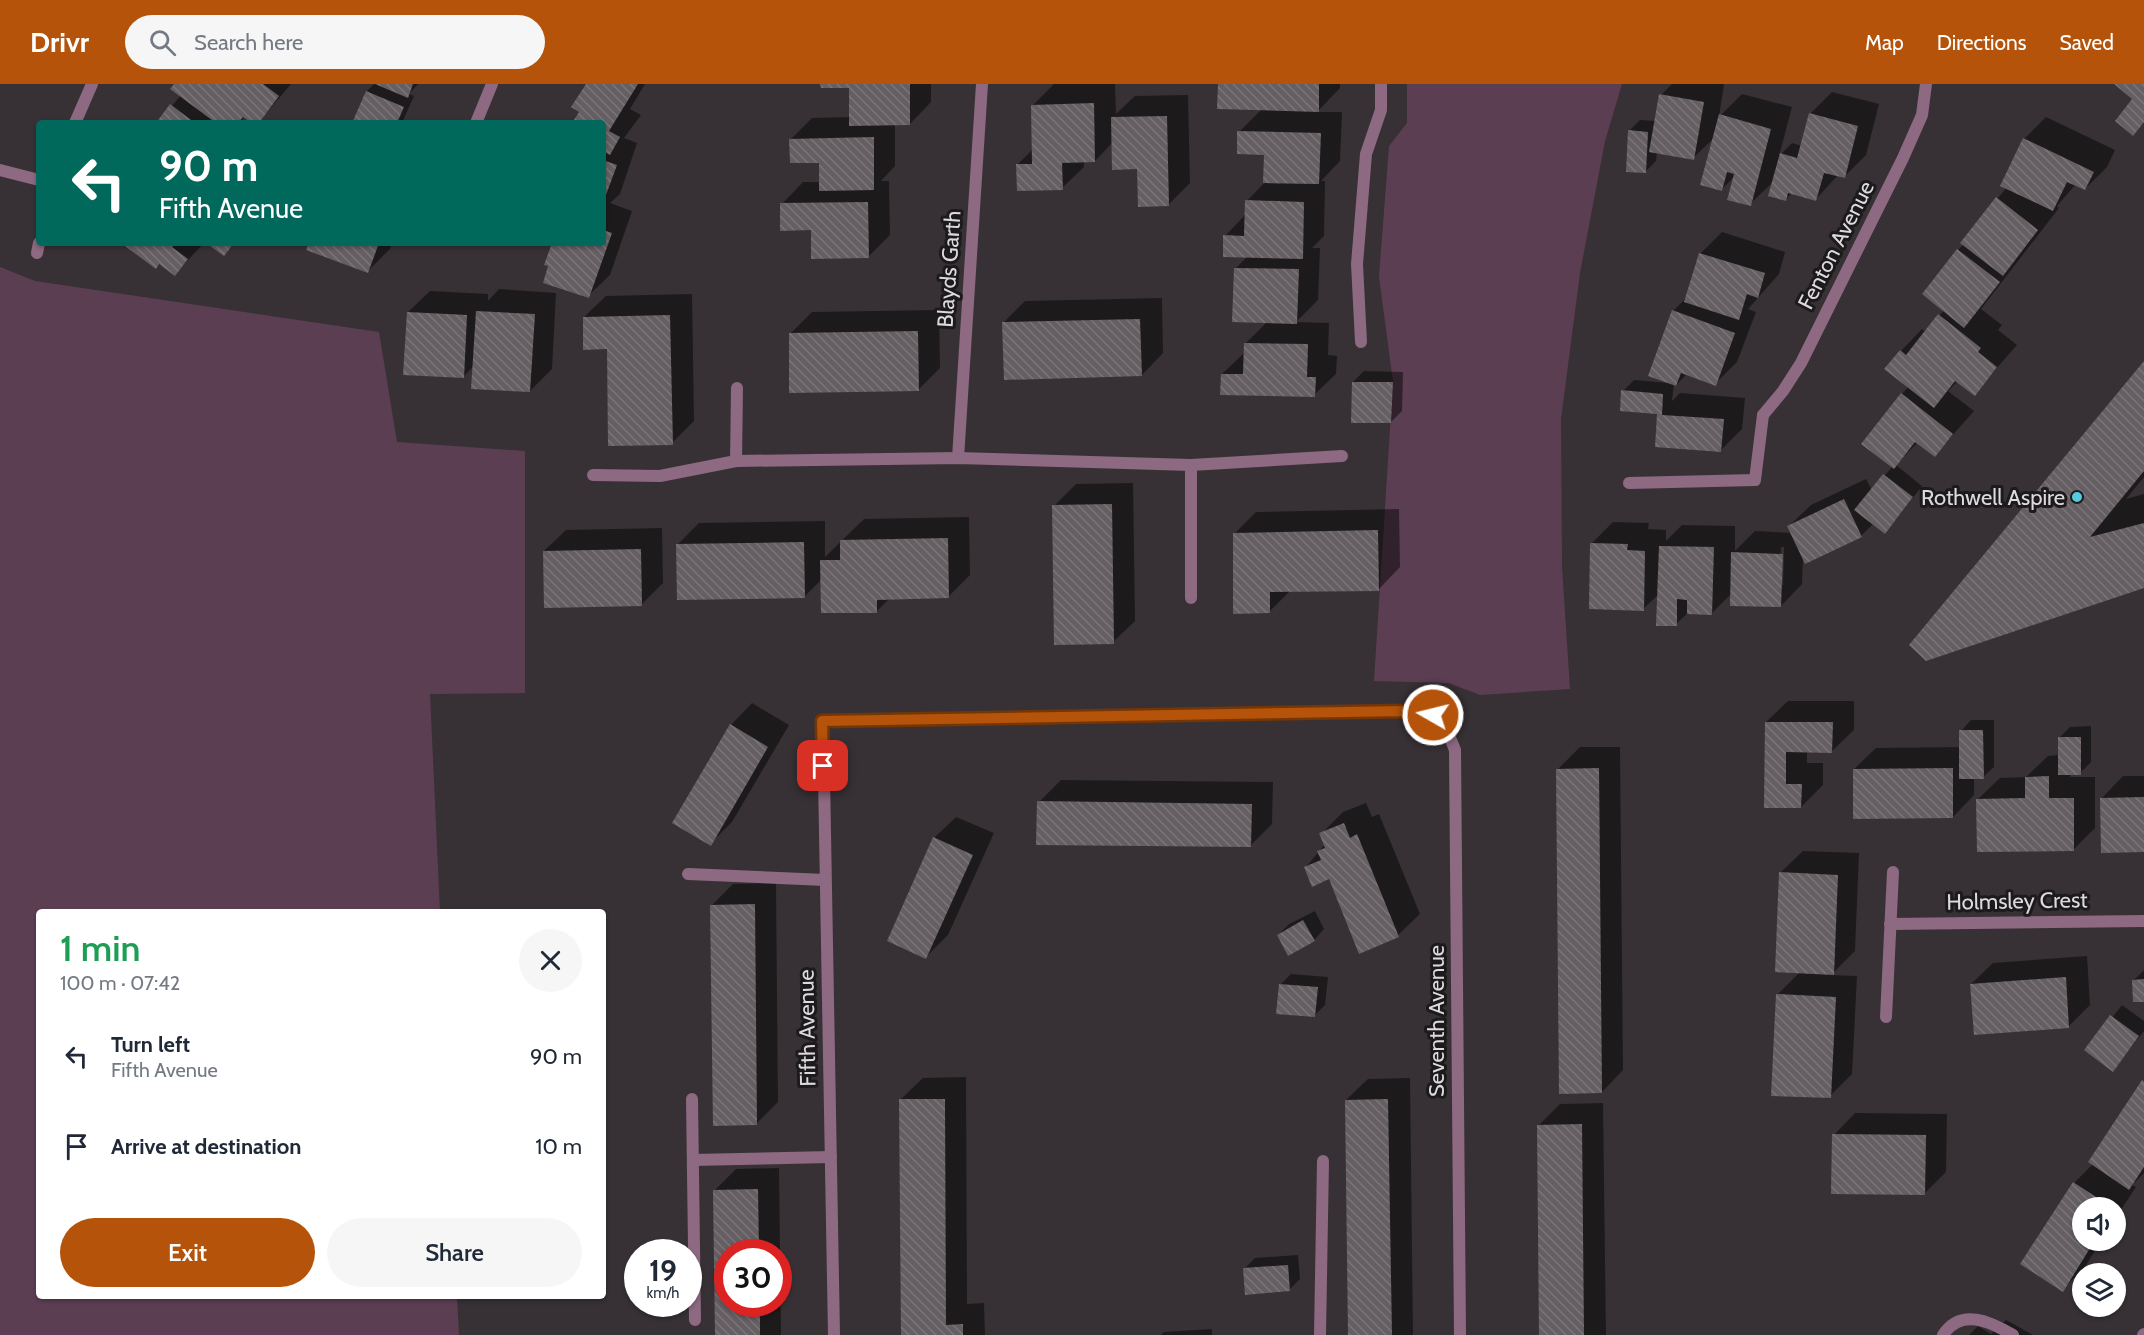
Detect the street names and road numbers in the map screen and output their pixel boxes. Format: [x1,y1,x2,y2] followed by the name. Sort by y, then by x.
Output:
[1792,176,1880,314] street label: Fenton Avenue
[931,210,967,328] street label: Blayds Garth
[1946,886,2088,916] street label: Holmsley Crest
[1423,945,1450,1097] street label: Seventh Avenue
[792,969,822,1087] street label: Fifth Avenue

